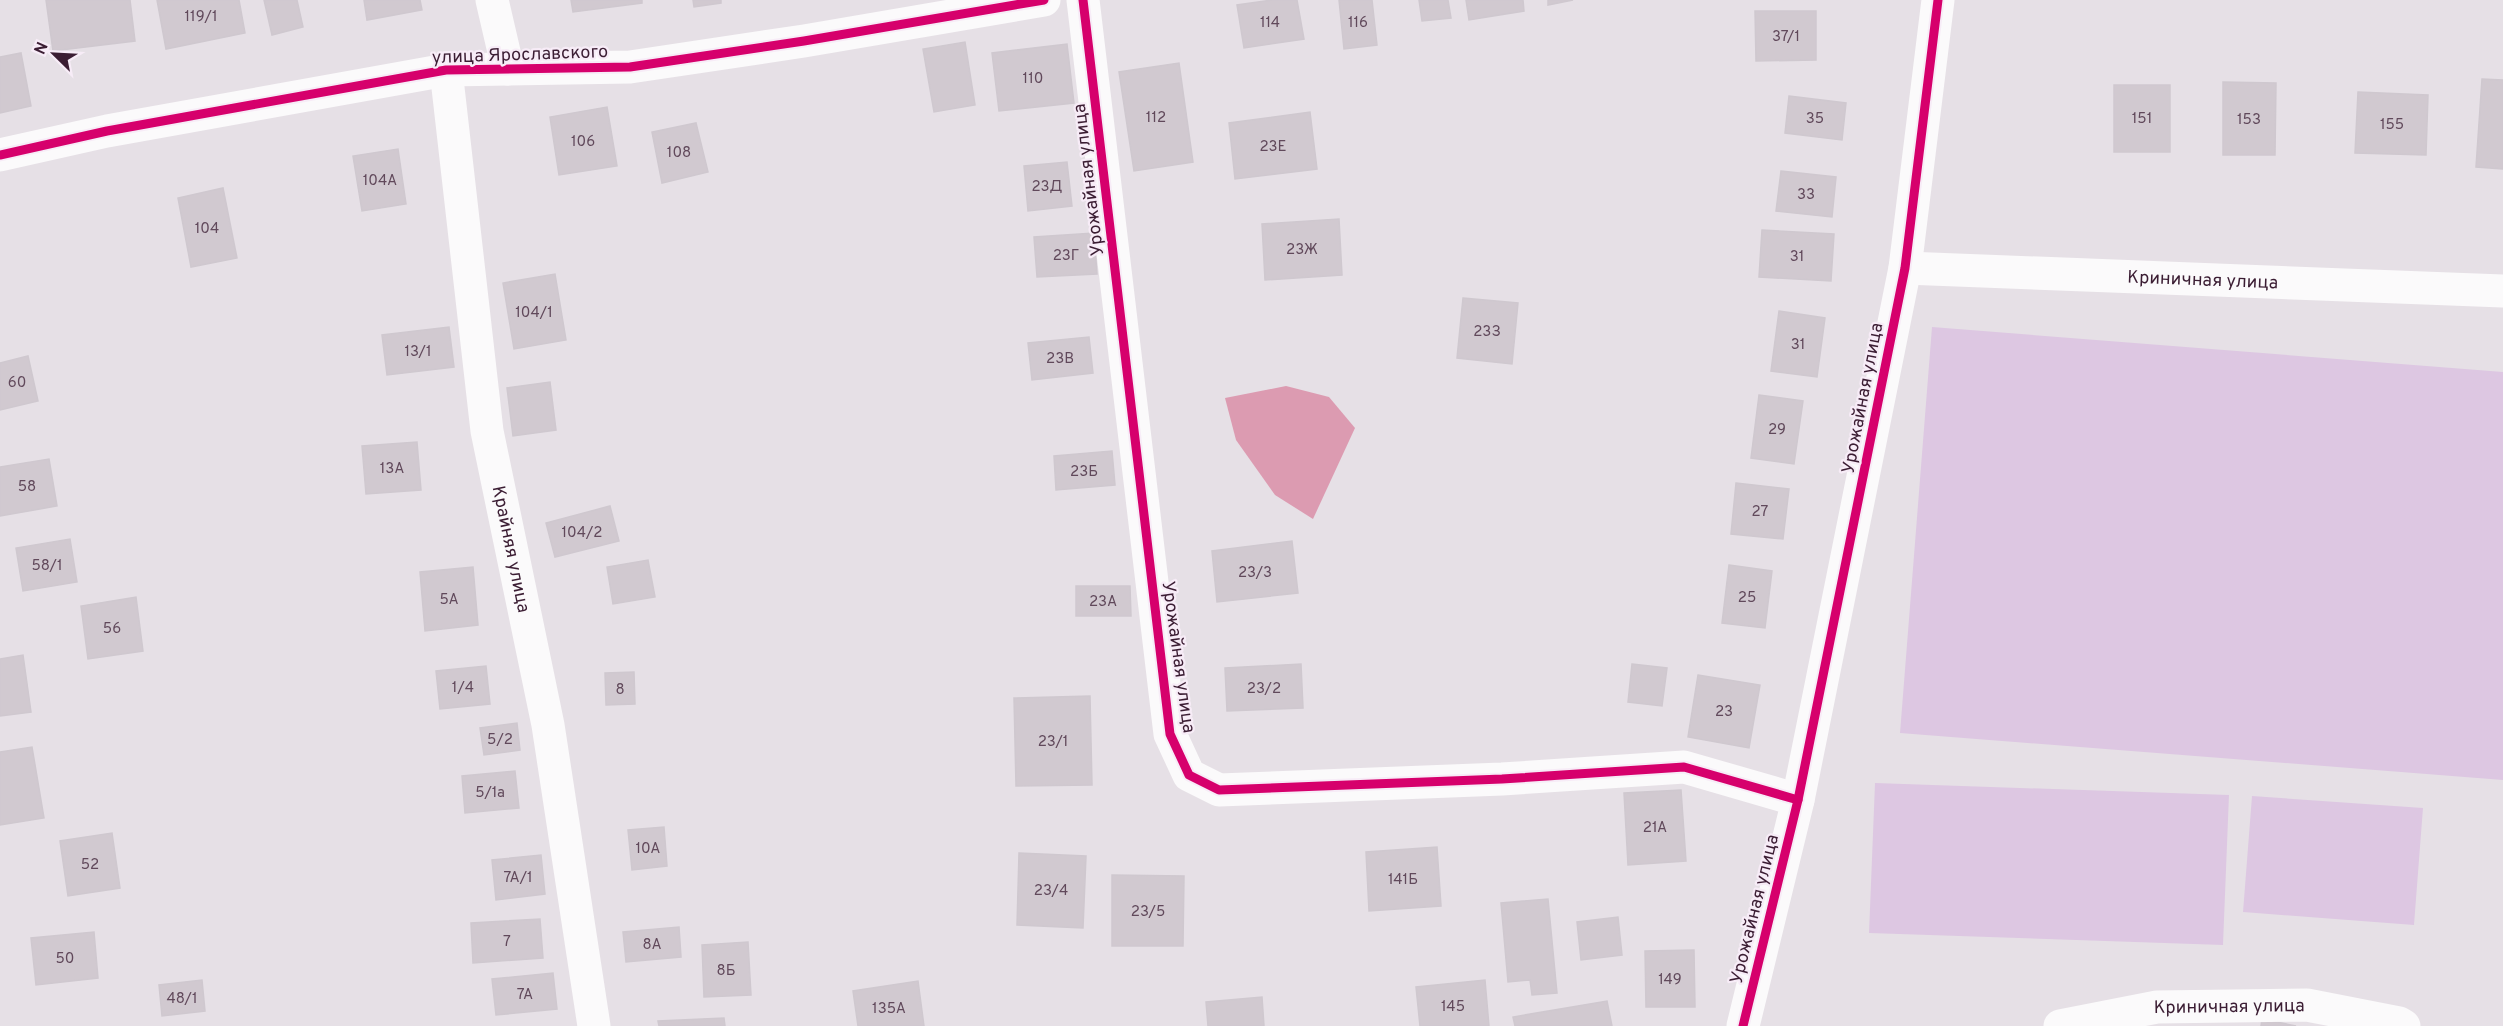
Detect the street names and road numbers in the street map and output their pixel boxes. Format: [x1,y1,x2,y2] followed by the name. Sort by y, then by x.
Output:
[432,41,609,70] street label: улица Ярославского
[1069,102,1110,257] street label: Урожайная улица
[2127,267,2279,295] street label: Криничная улица
[1838,321,1889,476] street label: Урожайная улица
[486,484,534,615] street label: Крайняя улица
[1155,580,1200,735] street label: Урожайная улица
[1726,832,1785,987] street label: Урожайная улица
[2153,995,2305,1020] street label: Криничная улица

